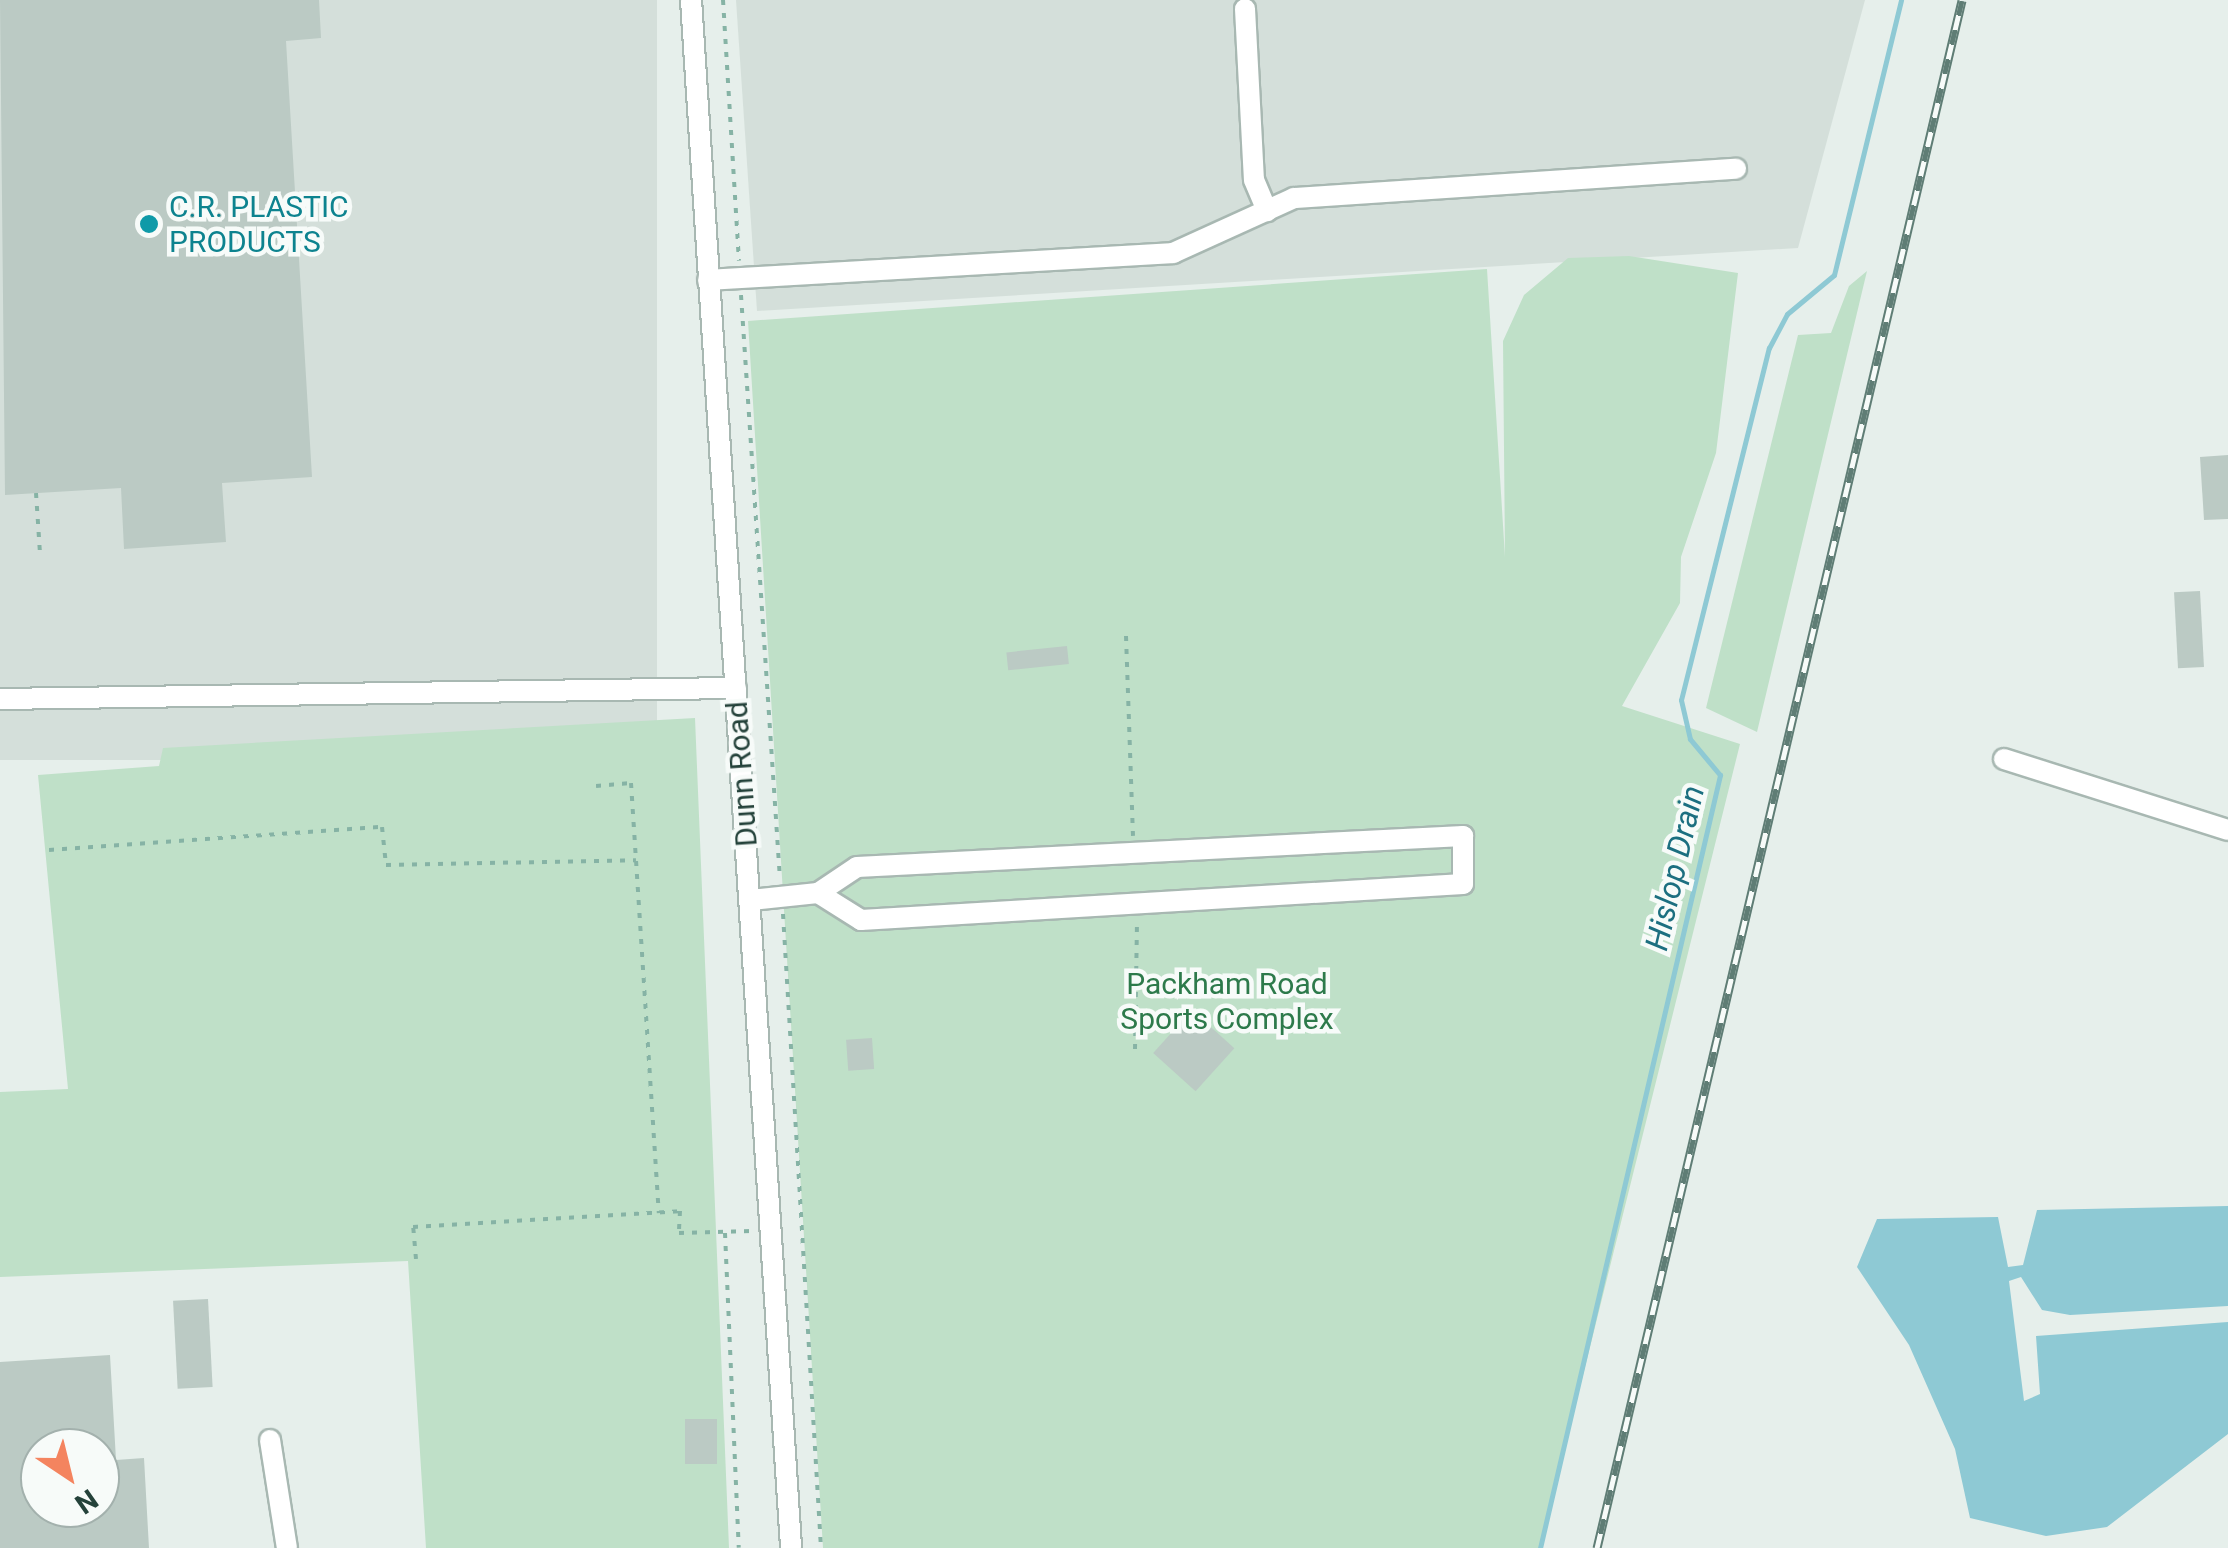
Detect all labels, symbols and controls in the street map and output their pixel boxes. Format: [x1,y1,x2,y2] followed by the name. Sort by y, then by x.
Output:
[169,189,349,260] place label: C.R. PLASTIC PRODUCTS
[138,213,160,235] marker: C.R. PLASTIC PRODUCTS
[719,700,765,848] street label: Dunn Road
[1637,782,1713,954] water label: Hislop Drain
[1120,966,1334,1036] park label: Packham Road Sports Complex
[20,1428,120,1528] north arrow
[69,1482,104,1521] text: N

